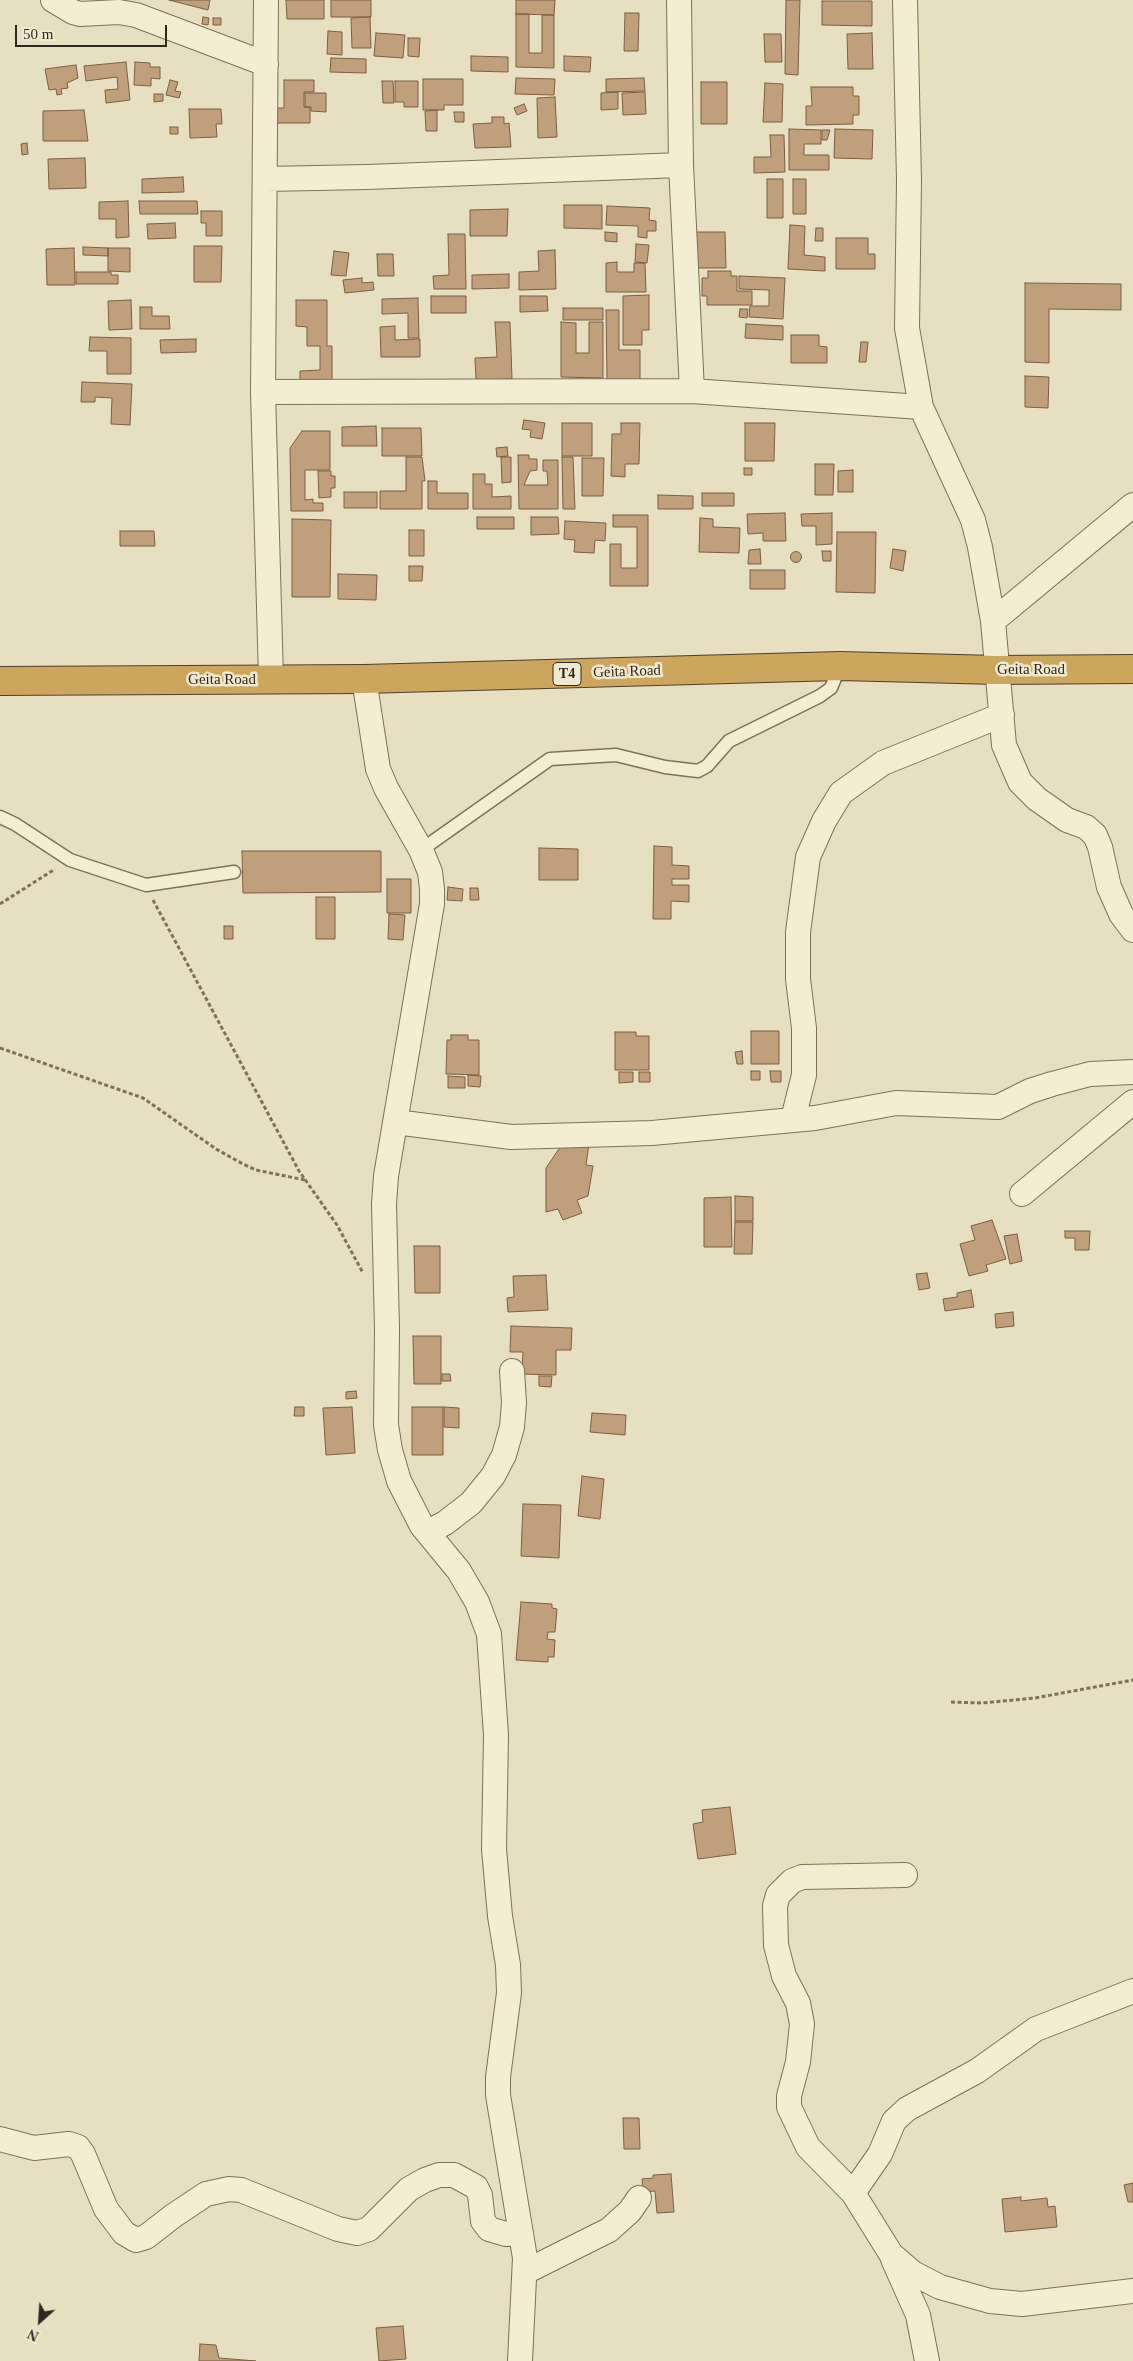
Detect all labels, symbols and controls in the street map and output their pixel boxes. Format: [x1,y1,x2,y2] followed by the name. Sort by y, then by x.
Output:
[18,15,170,47] scale bar
[23,26,53,42] text: 50 m
[997,661,1065,679] street label: Geita Road
[553,662,581,686] road number: T4
[593,662,661,682] street label: Geita Road
[188,671,256,689] street label: Geita Road
[15,2296,65,2346] north arrow
[25,2326,41,2344] text: N

